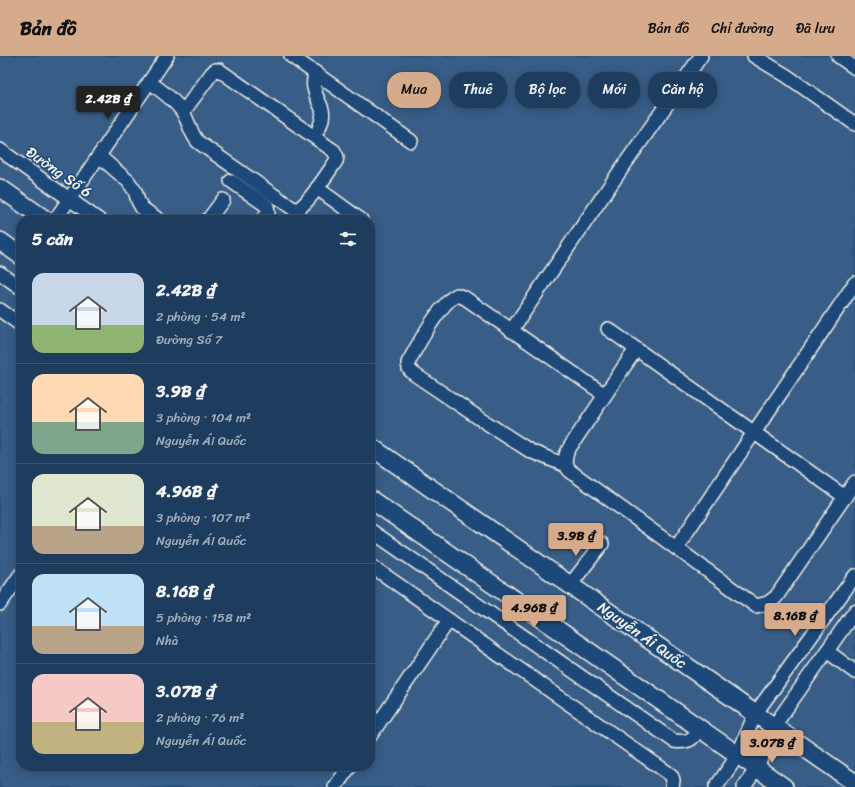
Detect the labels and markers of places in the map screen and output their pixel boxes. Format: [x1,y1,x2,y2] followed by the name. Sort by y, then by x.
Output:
[71,86,145,120] pin: 2.42B ₫
[543,523,609,557] pin: 3.9B ₫
[497,595,571,629] pin: 4.96B ₫
[758,603,832,637] pin: 8.16B ₫
[735,730,809,764] pin: 3.07B ₫

